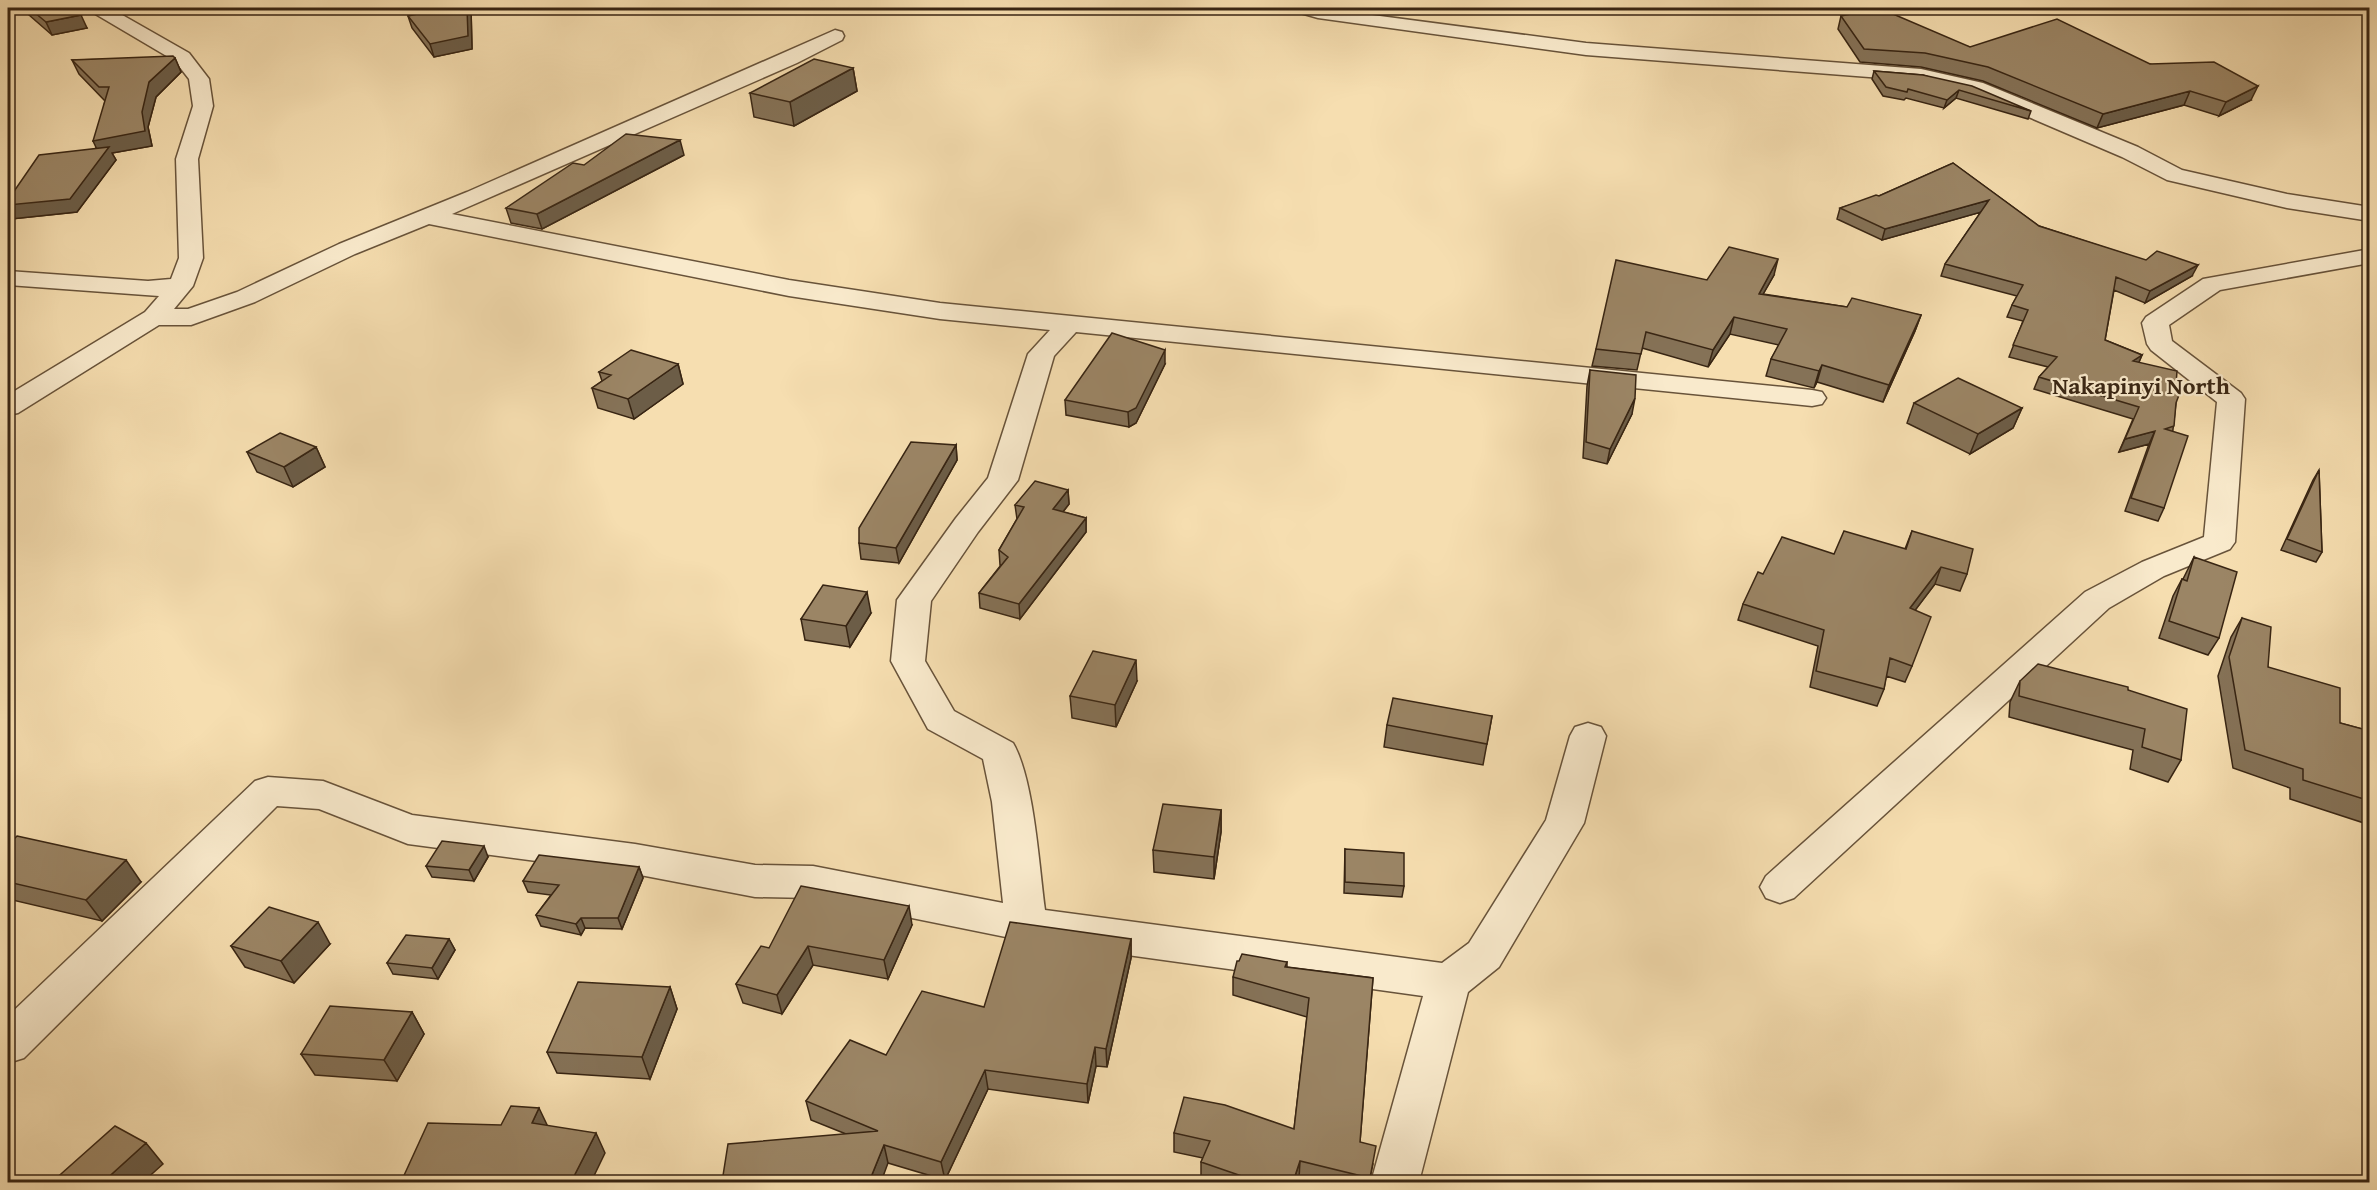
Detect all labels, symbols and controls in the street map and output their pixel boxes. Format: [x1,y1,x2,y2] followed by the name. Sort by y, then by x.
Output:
[2052,368,2230,403] district label: Nakapinyi North

